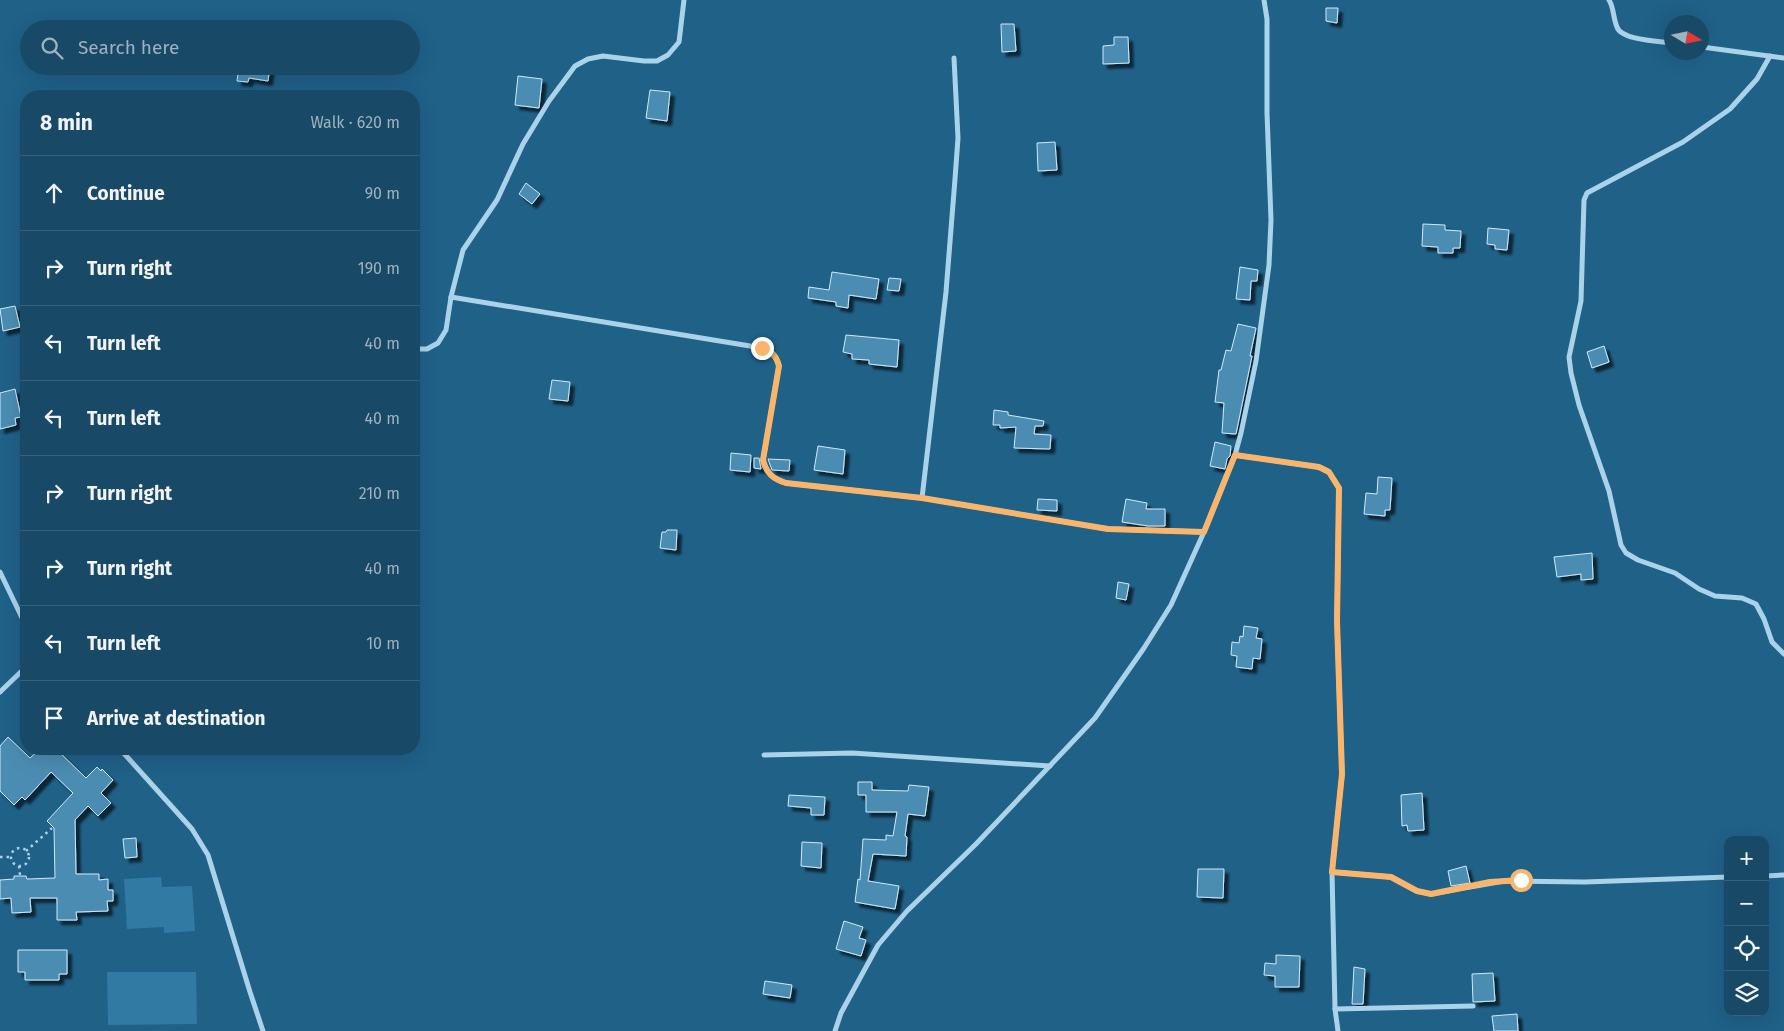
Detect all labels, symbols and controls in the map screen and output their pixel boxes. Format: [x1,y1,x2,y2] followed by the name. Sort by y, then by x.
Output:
[1664,15,1709,60] north arrow
[20,20,420,75] search box
[38,34,66,62] icon: search
[78,36,179,59] text: Search here
[40,110,93,136] text: 8 min
[310,113,400,132] text: Walk · 620 m
[40,179,68,207] icon: ahead
[87,182,165,205] text: Continue
[365,184,400,203] text: 90 m
[40,254,68,282] icon: right
[87,257,172,280] text: Turn right
[358,259,400,278] text: 190 m
[40,329,68,357] icon: left
[87,332,161,355] text: Turn left
[365,334,400,353] text: 40 m
[751,337,774,360] route end
[40,404,68,432] icon: left
[87,407,161,430] text: Turn left
[365,409,400,428] text: 40 m
[40,479,68,507] icon: right
[87,482,172,505] text: Turn right
[359,484,400,503] text: 210 m
[40,554,68,582] icon: right
[87,557,172,580] text: Turn right
[365,559,400,578] text: 40 m
[40,629,68,657] icon: left
[87,632,161,655] text: Turn left
[366,634,400,653] text: 10 m
[40,704,68,732] icon: arrive
[87,707,266,730] text: Arrive at destination
[1724,836,1769,1016] map controls
[1724,836,1769,881] button: +
[1510,869,1533,892] route start
[1724,881,1769,926] button: −
[1724,926,1769,971] button: locate
[1724,971,1769,1016] button: layers

